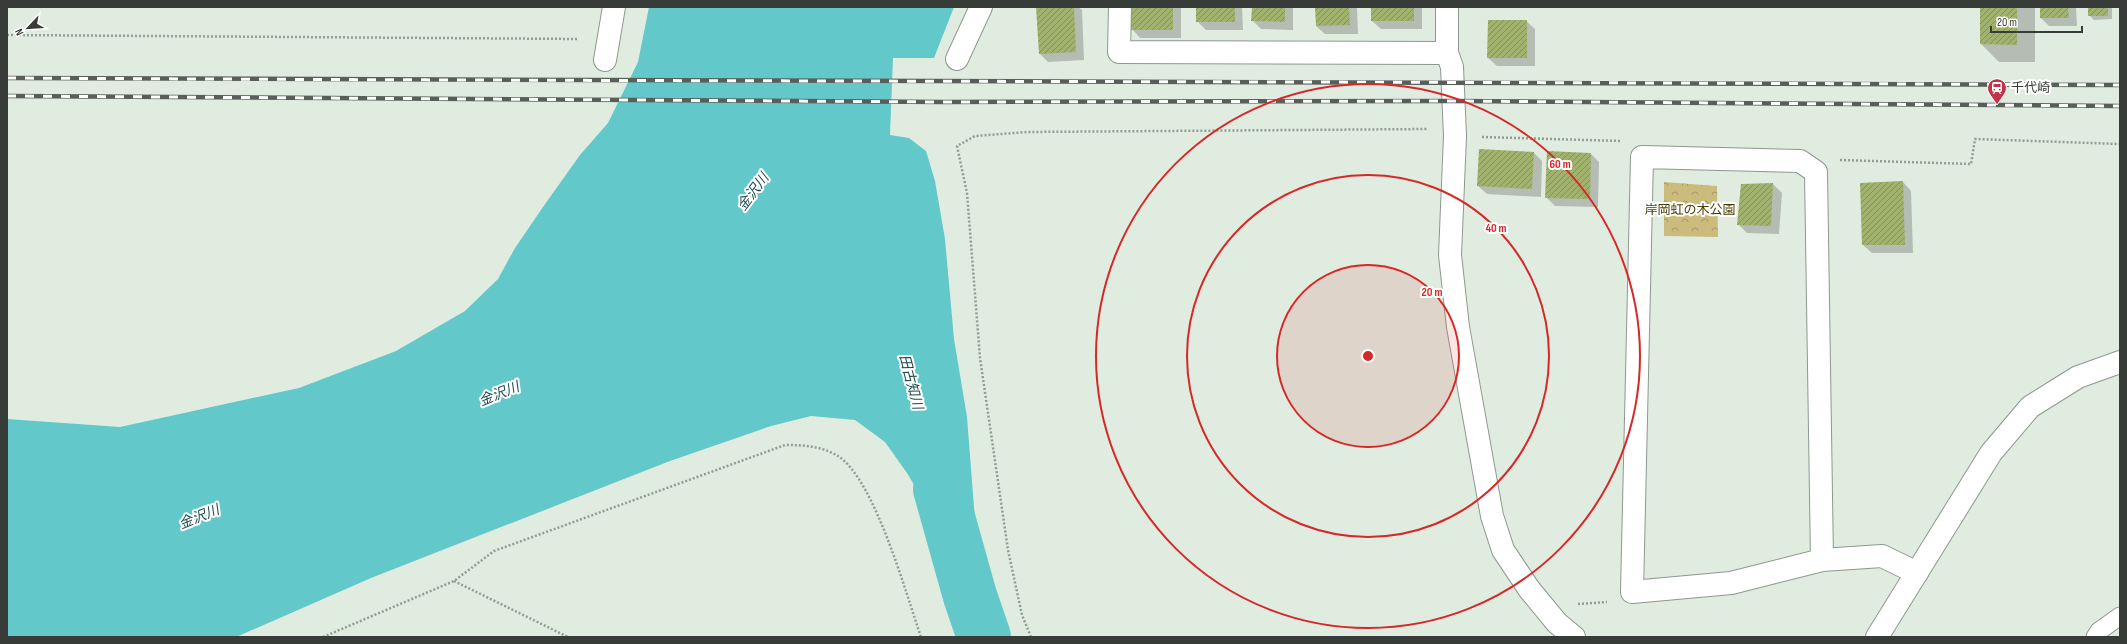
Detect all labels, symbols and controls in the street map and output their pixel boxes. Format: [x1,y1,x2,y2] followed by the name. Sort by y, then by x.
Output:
[8,8,48,48] north arrow
[1991,8,2082,34] scale bar
[1997,15,2017,30] text: 20 m
[12,26,27,37] text: N
[1986,77,2008,105] station icon: 千代崎
[2011,80,2050,96] place label: 千代崎
[1549,157,1571,172] text: 60 m
[734,169,774,214] water label: 金沢川
[1644,202,1736,218] park label: 岸岡虹の木公園
[1485,221,1507,236] text: 40 m
[1422,285,1442,300] text: 20 m
[1361,349,1375,363] centre of rings
[896,353,927,413] water label: 田古知川
[476,378,524,410] water label: 金沢川
[176,501,224,533] water label: 金沢川

